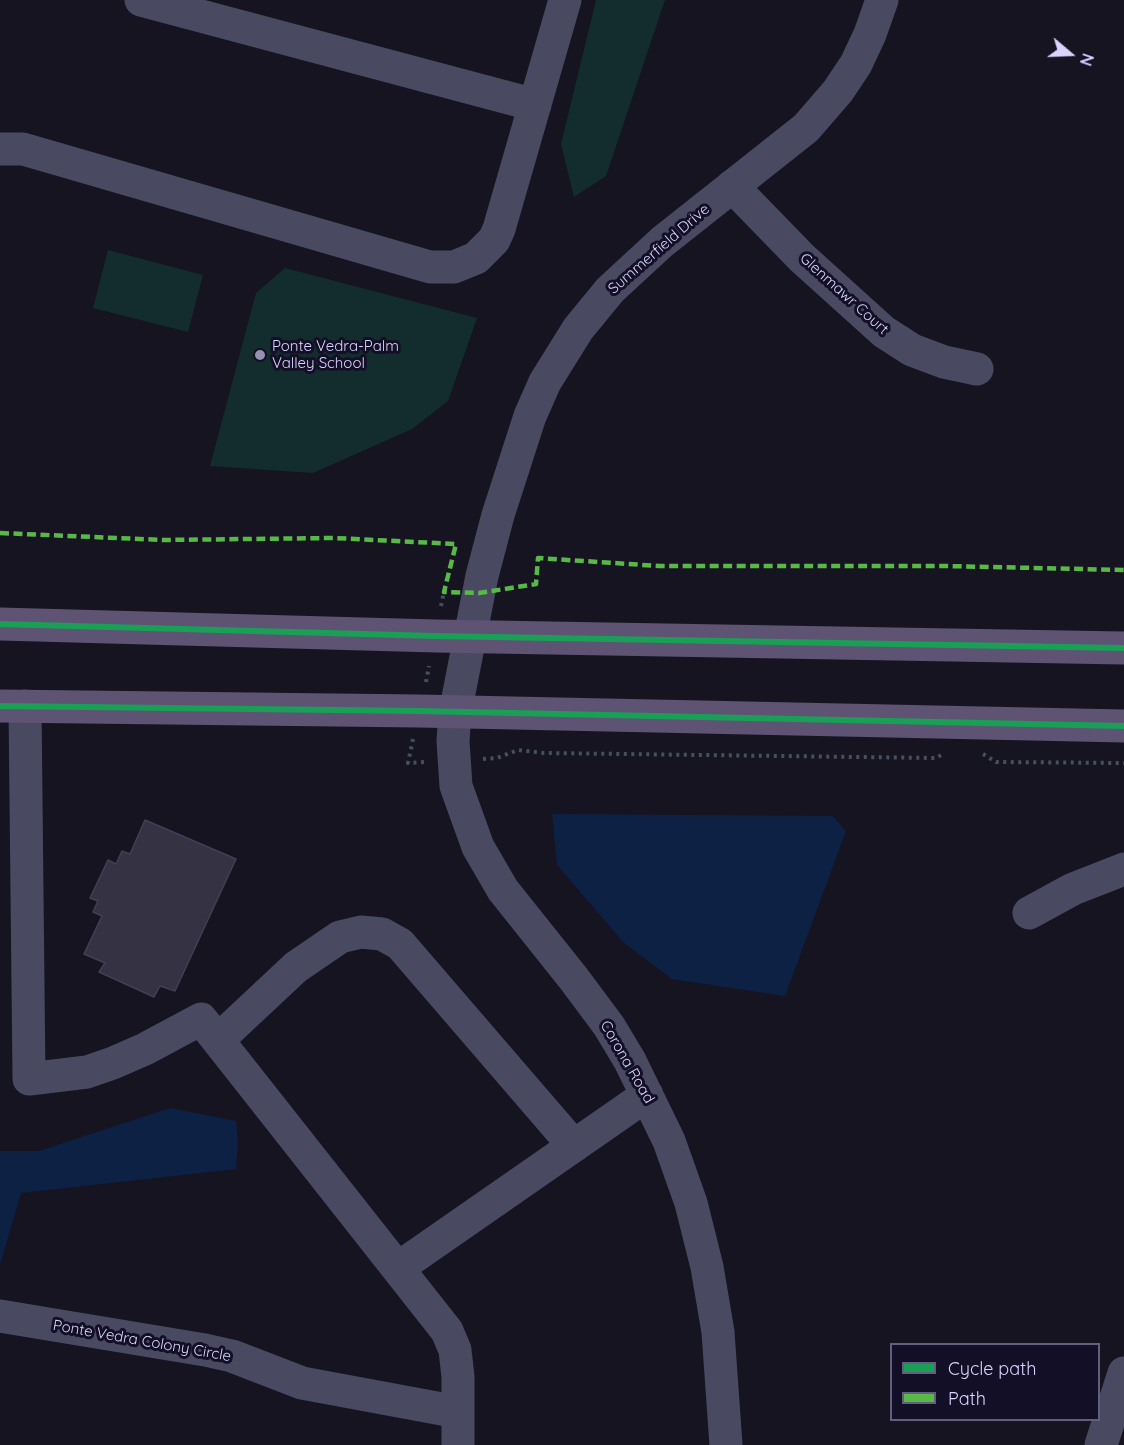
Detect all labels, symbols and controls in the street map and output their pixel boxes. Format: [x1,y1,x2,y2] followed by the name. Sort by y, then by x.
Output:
[1040,24,1100,84] north arrow
[1076,51,1098,69] text: N
[605,200,713,298] street label: Summerfield Drive
[796,250,892,338] street label: Glenmawr Court
[272,337,399,372] place label: Ponte Vedra-Palm Valley School
[253,348,267,362] marker: Ponte Vedra-Palm Valley School
[596,1017,658,1107] street label: Corona Road
[52,1316,232,1366] street label: Ponte Vedra Colony Circle
[890,1343,1100,1421] legend
[948,1357,1036,1380] text: Cycle path
[948,1387,986,1410] text: Path

